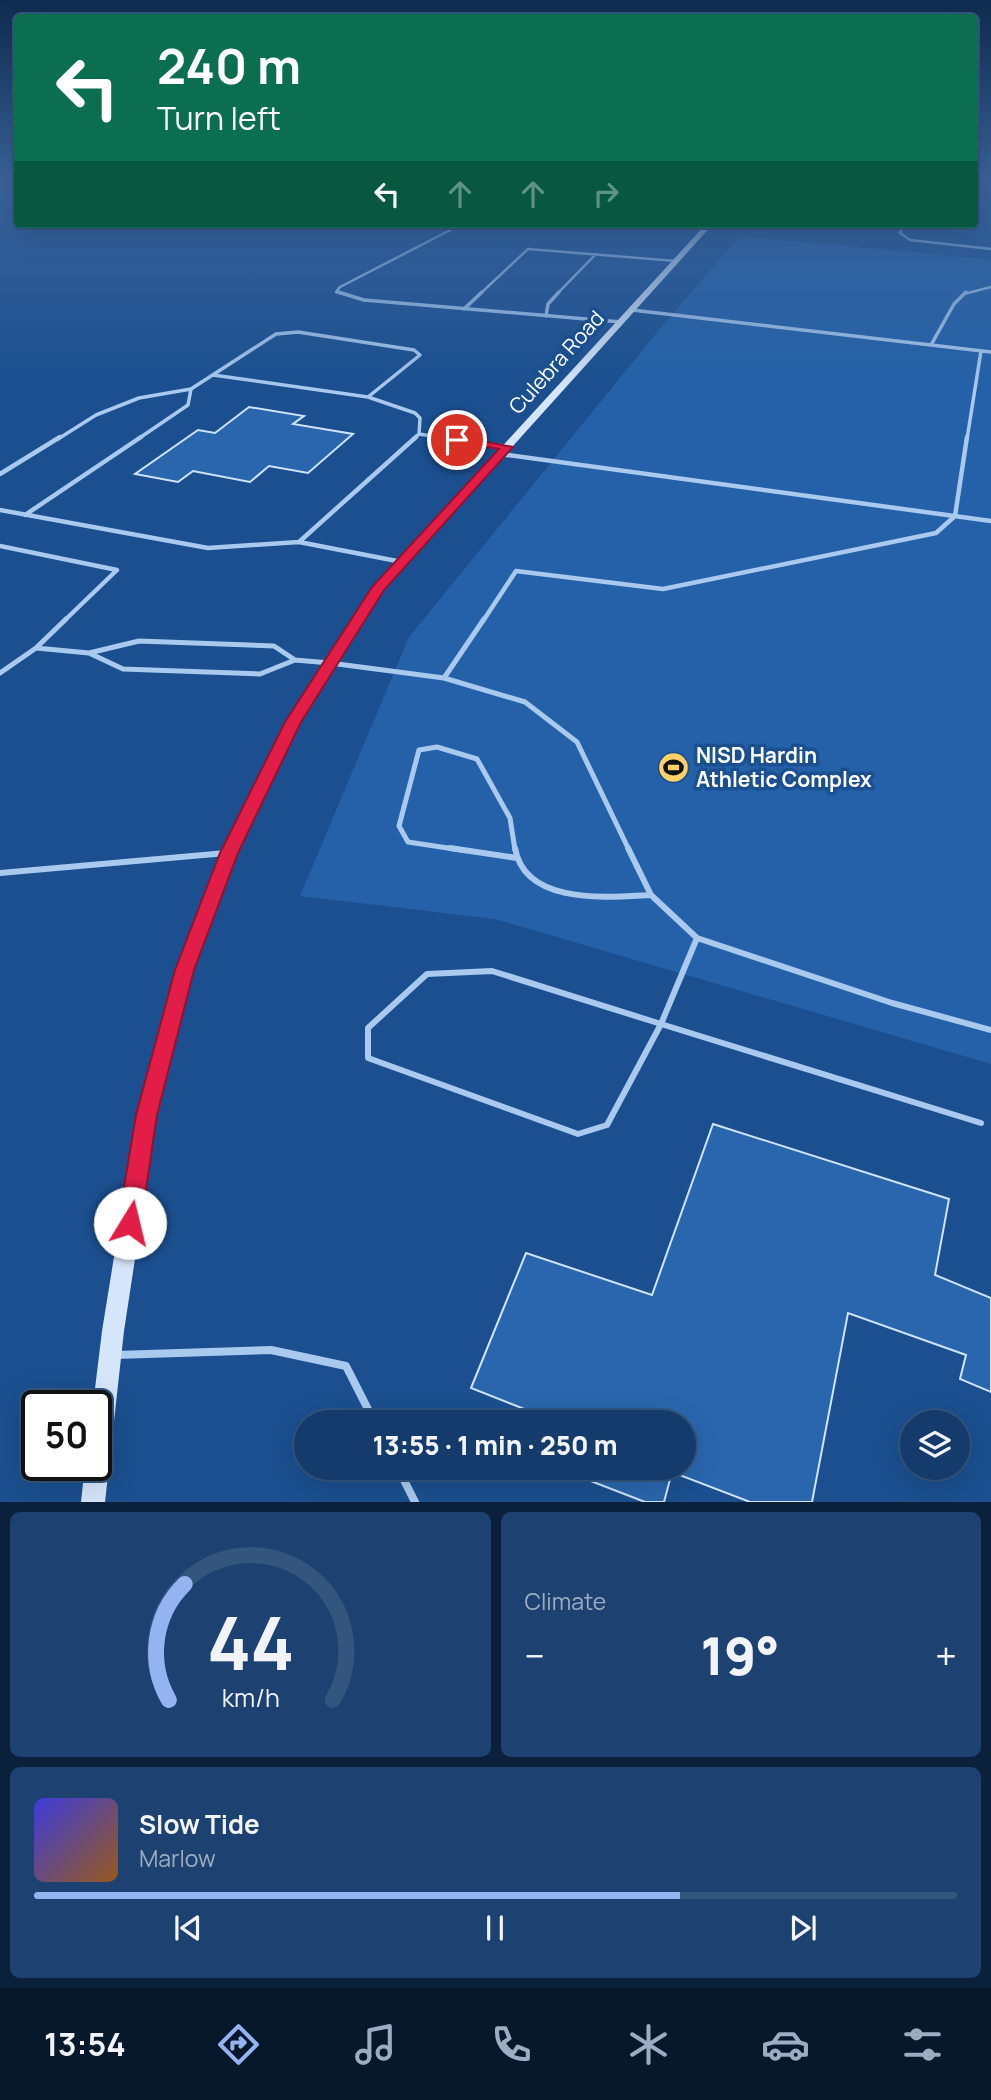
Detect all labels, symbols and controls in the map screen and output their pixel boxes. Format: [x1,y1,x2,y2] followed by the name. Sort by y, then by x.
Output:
[157,32,301,99] text: 240 m
[42,42,133,133] icon: left
[157,96,281,140] text: Turn left
[368,175,406,213] icon: left
[441,175,479,213] icon: ahead
[514,175,552,213] icon: ahead
[587,175,625,213] icon: right
[502,304,610,420] street label: Culebra Road
[427,410,487,470] pin
[438,421,476,459] icon: arrive
[696,741,872,793] place label: NISD Hardin Athletic Complex
[656,750,690,784] sports icon: NISD Hardin Athletic Complex
[93,1186,167,1260] position arrow
[21,1390,112,1481] speed limit sign: 50
[900,1410,970,1480] map controls
[900,1410,970,1480] button: layers
[372,1427,618,1463] text: 13:55 · 1 min · 250 m
[525,1585,606,1617] text: Climate
[206,1593,294,1693] text: 44
[700,1620,780,1691] text: 19°
[525,1629,545,1681] text: −
[935,1629,957,1681] text: +
[221,1680,279,1715] text: km/h
[139,1806,260,1842] text: Slow Tide
[139,1842,216,1874] text: Marlow
[169,1909,207,1947] icon: previous
[476,1909,514,1947] icon: pause
[784,1909,822,1947] icon: next
[214,2020,263,2069] icon: directions
[351,2020,400,2069] icon: music
[487,2020,536,2069] icon: phone
[624,2020,673,2069] icon: climate
[761,2020,810,2069] icon: car
[898,2020,947,2069] icon: filters
[44,2022,126,2066] text: 13:54

